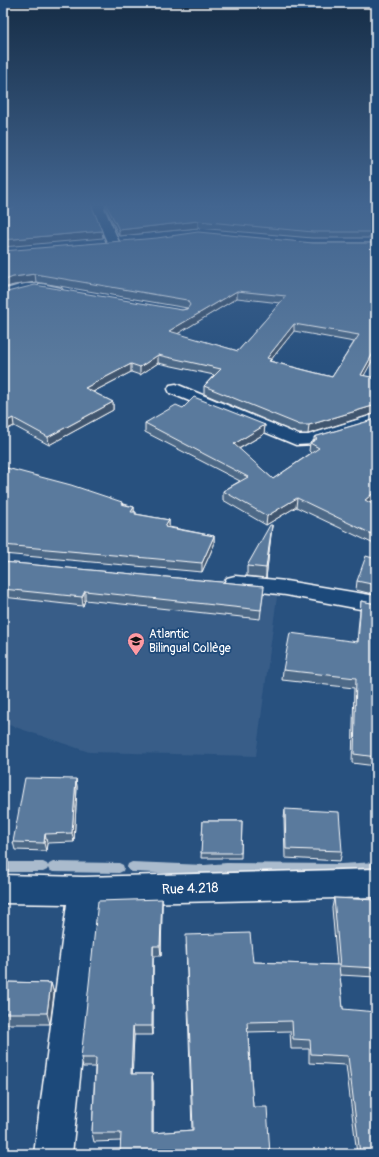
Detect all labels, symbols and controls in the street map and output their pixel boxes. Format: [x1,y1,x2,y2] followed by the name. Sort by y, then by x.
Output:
[149,627,231,656] place label: Atlantic Bilingual Collège
[126,631,146,656] school or university icon: Atlantic Bilingual Collège
[161,879,219,898] street label: Rue 4.218

